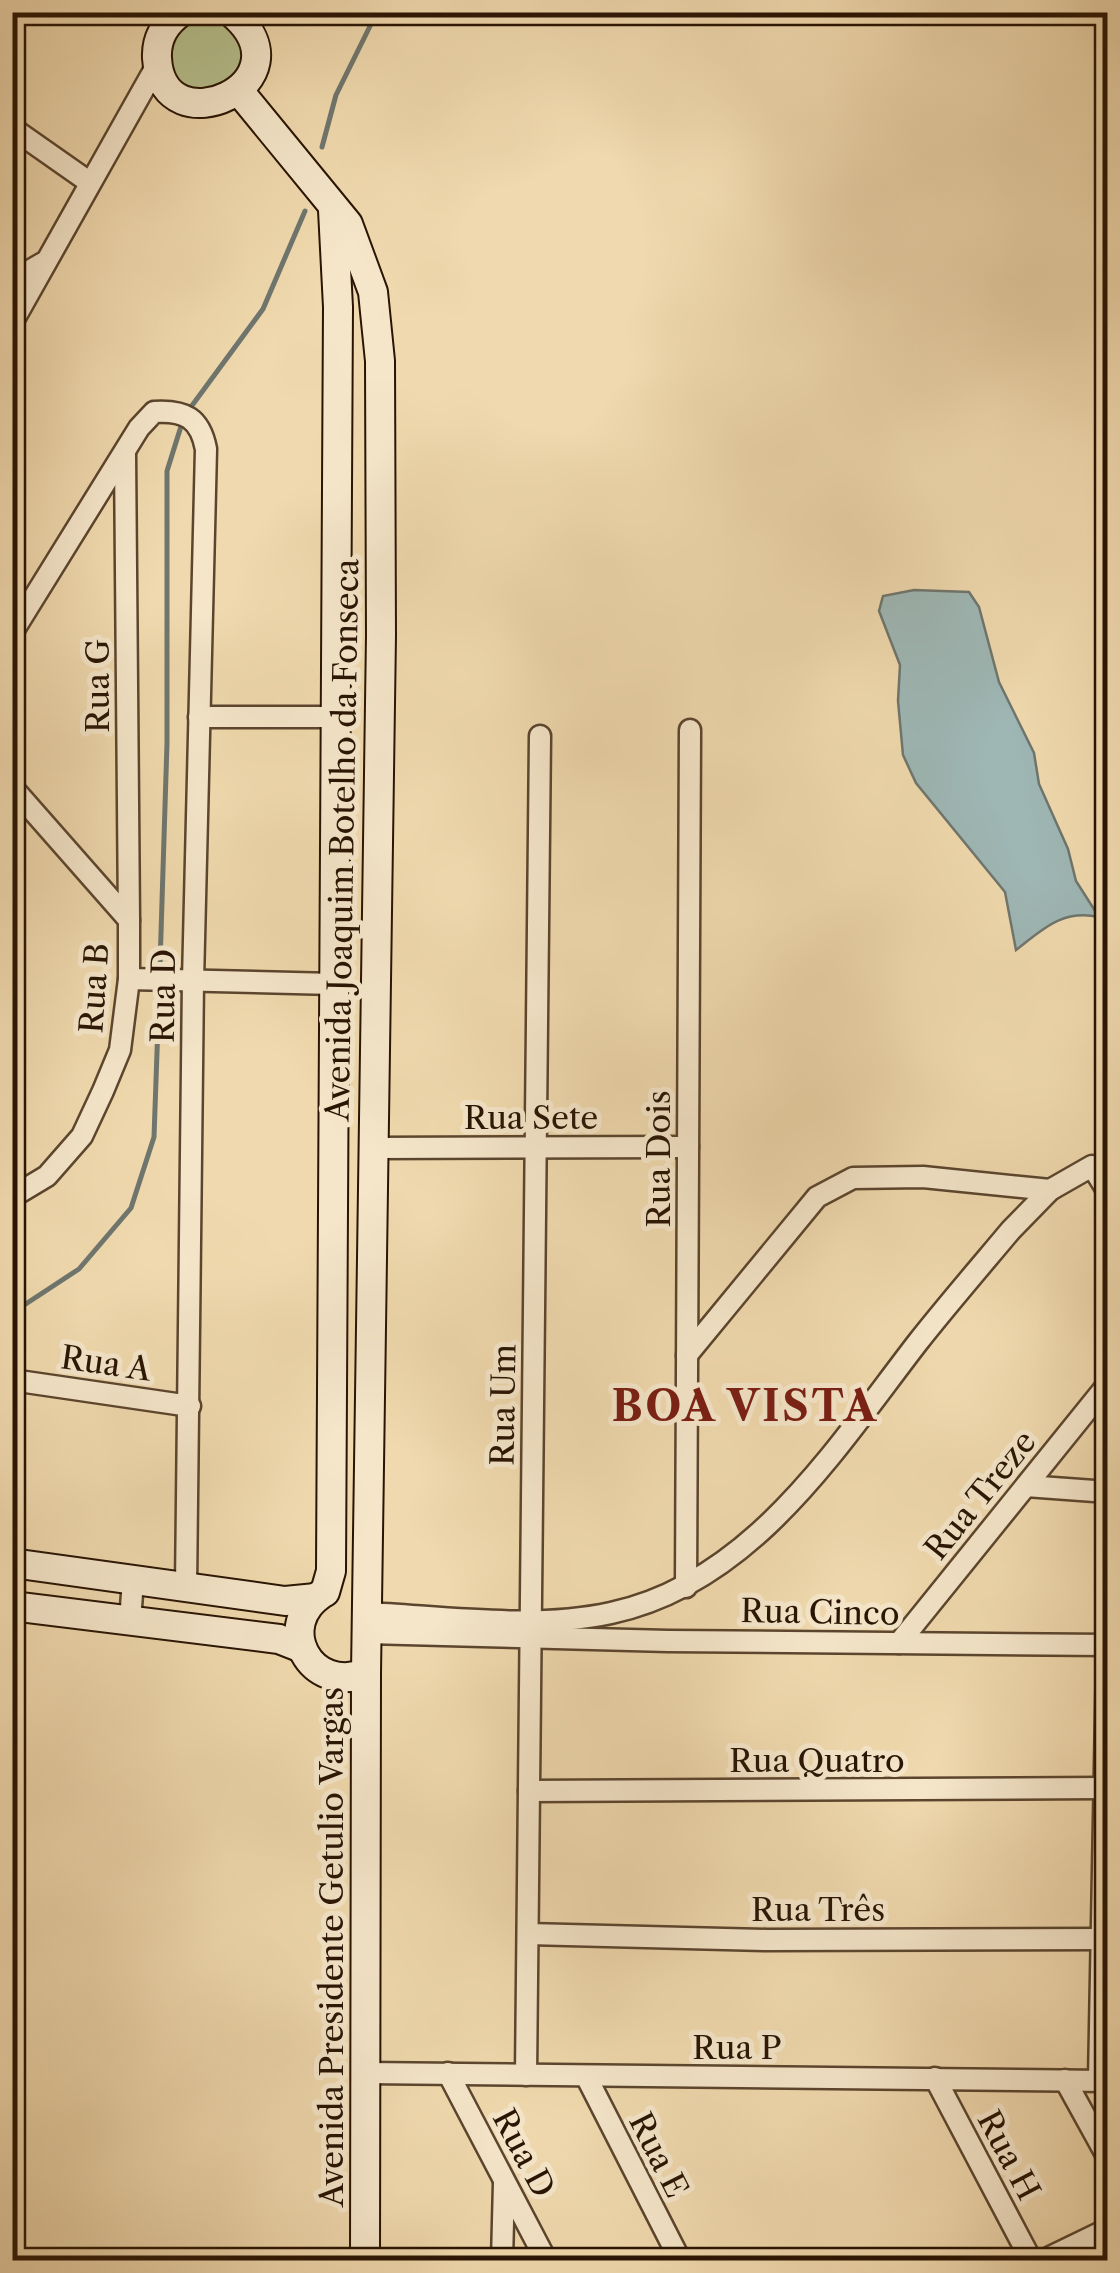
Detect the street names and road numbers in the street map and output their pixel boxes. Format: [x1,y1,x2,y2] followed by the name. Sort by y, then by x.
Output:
[318,558,366,1123] street label: Avenida Joaquim Botelho da Fonseca
[78,639,117,733] street label: Rua G
[71,942,117,1034] street label: Rua B
[143,949,183,1043] street label: Rua D
[639,1090,678,1228] street label: Rua Dois
[464,1098,598,1137] street label: Rua Sete
[58,1337,155,1389] street label: Rua A
[482,1344,524,1466] street label: Rua Um
[916,1423,1044,1567] street label: Rua Treze
[740,1591,900,1633] street label: Rua Cinco
[312,1687,351,2208] street label: Avenida Presidente Getulio Vargas
[729,1741,905,1780] street label: Rua Quatro
[751,1890,885,1929] street label: Rua Três
[692,2028,782,2067] street label: Rua P
[485,2102,563,2204] street label: Rua D
[969,2104,1049,2206] street label: Rua H
[621,2106,697,2204] street label: Rua E

